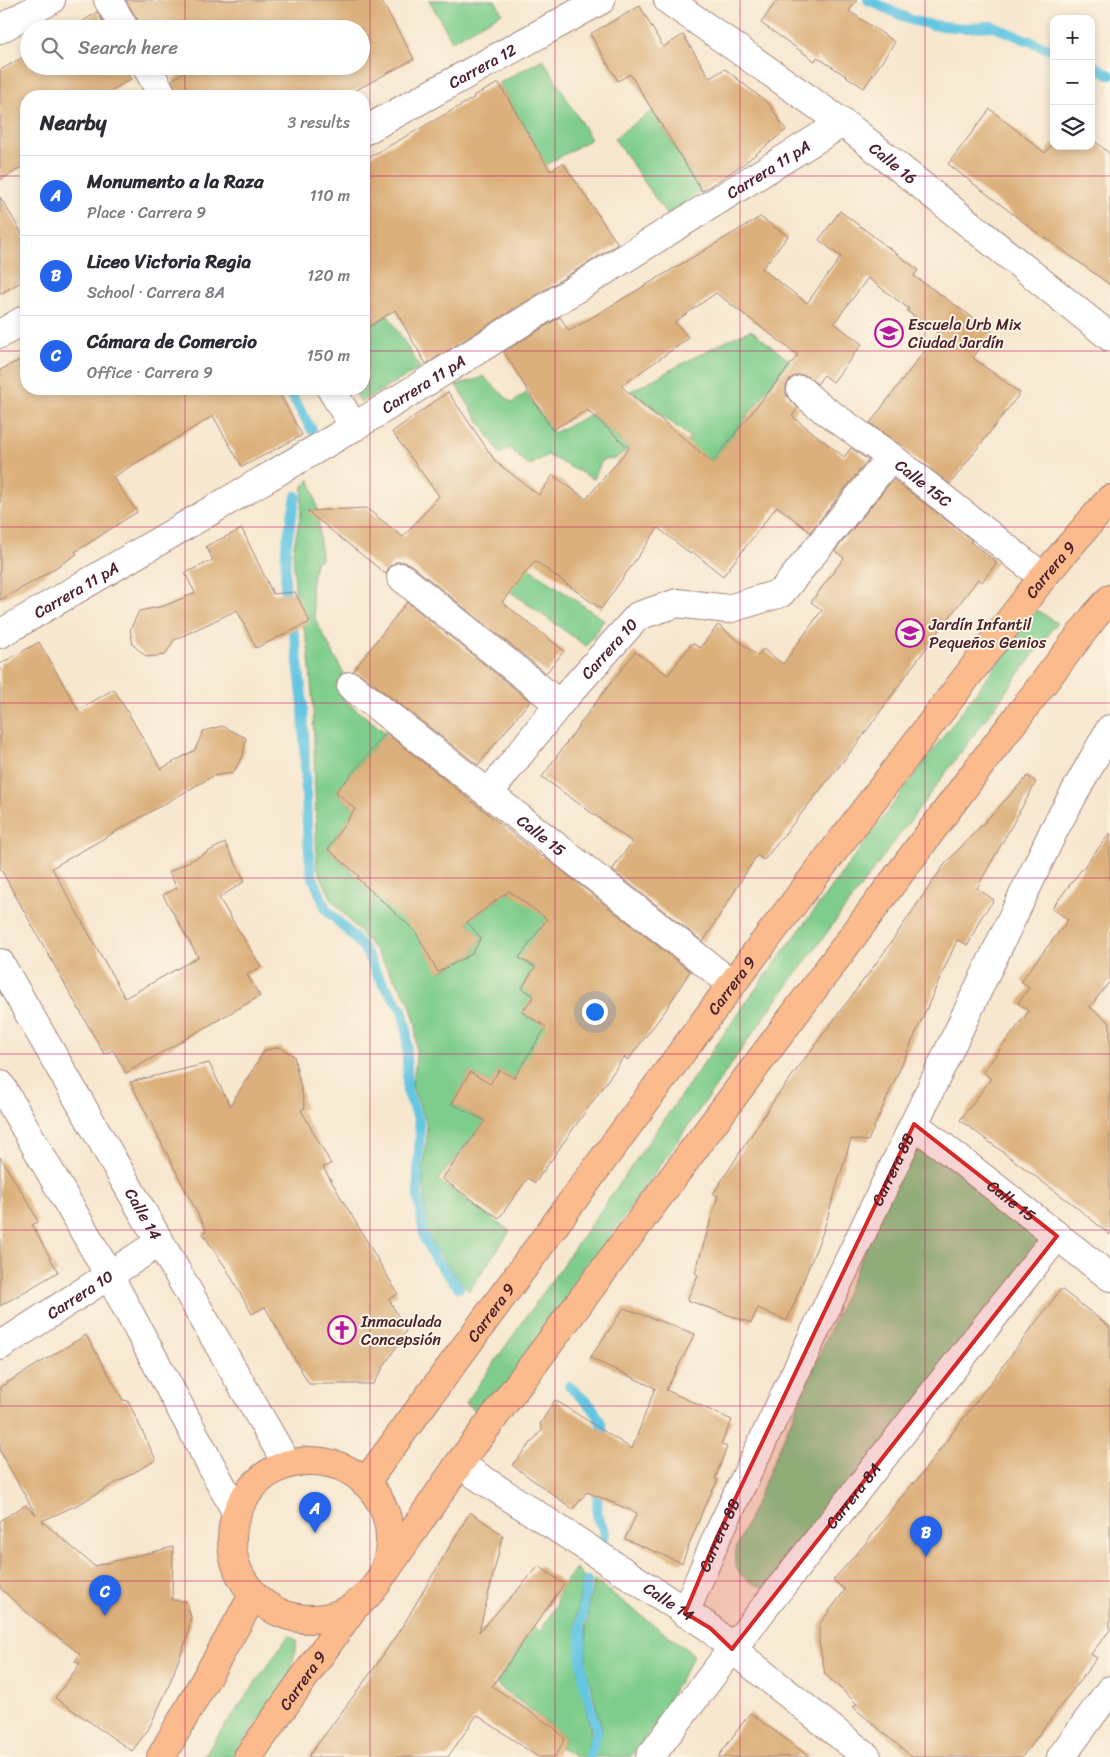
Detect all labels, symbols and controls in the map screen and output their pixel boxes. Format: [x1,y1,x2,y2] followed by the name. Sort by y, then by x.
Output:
[1050,15,1095,150] map controls
[1050,15,1095,60] button: +
[20,20,370,75] search box
[78,31,178,64] text: Search here
[38,34,66,62] icon: search
[443,35,522,97] street label: Carrera 12
[1050,60,1095,105] button: −
[40,104,106,142] text: Nearby
[1050,105,1095,150] button: layers
[287,108,350,137] text: 3 results
[720,132,816,207] street label: Carrera 11 pA
[862,134,924,192] street label: Calle 16
[87,165,264,198] text: Monumento a la Raza
[51,181,61,210] text: A
[310,181,350,210] text: 110 m
[87,198,206,227] text: Place · Carrera 9
[87,245,251,278] text: Liceo Victoria Regia
[51,261,61,290] text: B
[307,261,350,290] text: 120 m
[87,278,225,307] text: School · Carrera 8A
[908,310,1022,357] place label: Escuela Urb Mix Ciudad Jardín
[874,318,904,348] school or university icon: Escuela Urb Mix Ciudad Jardín
[87,325,257,358] text: Cámara de Comercio
[51,341,61,370] text: C
[307,341,350,370] text: 150 m
[376,347,472,422] street label: Carrera 11 pA
[87,358,213,387] text: Office · Carrera 9
[888,451,958,515] street label: Calle 15C
[1018,534,1083,605] street label: Carrera 9
[28,554,125,627] street label: Carrera 11 pA
[928,610,1047,657] place label: Jardín Infantil Pequeños Genios
[573,611,645,686] street label: Carrera 10
[895,618,925,648] school or university icon: Jardín Infantil Pequeños Genios
[510,807,573,864] street label: Calle 15
[700,949,764,1021] street label: Carrera 9
[582,999,608,1025] your location
[863,1128,923,1211] street label: Carrera 8B
[980,1172,1043,1230] street label: Calle 15
[117,1182,170,1246] street label: Calle 14
[41,1262,119,1327] street label: Carrera 10
[459,1276,523,1348] street label: Carrera 9
[360,1307,442,1354] place label: Inmaculada Concepsión
[327,1315,357,1345] church icon: Inmaculada Concepsión
[818,1456,889,1535] street label: Carrera 8A
[299,1492,331,1533] pin: A
[690,1494,748,1576] street label: Carrera 8B
[910,1516,942,1557] pin: B
[637,1574,700,1629] street label: Calle 14
[89,1575,121,1616] pin: C
[271,1644,334,1717] street label: Carrera 9

